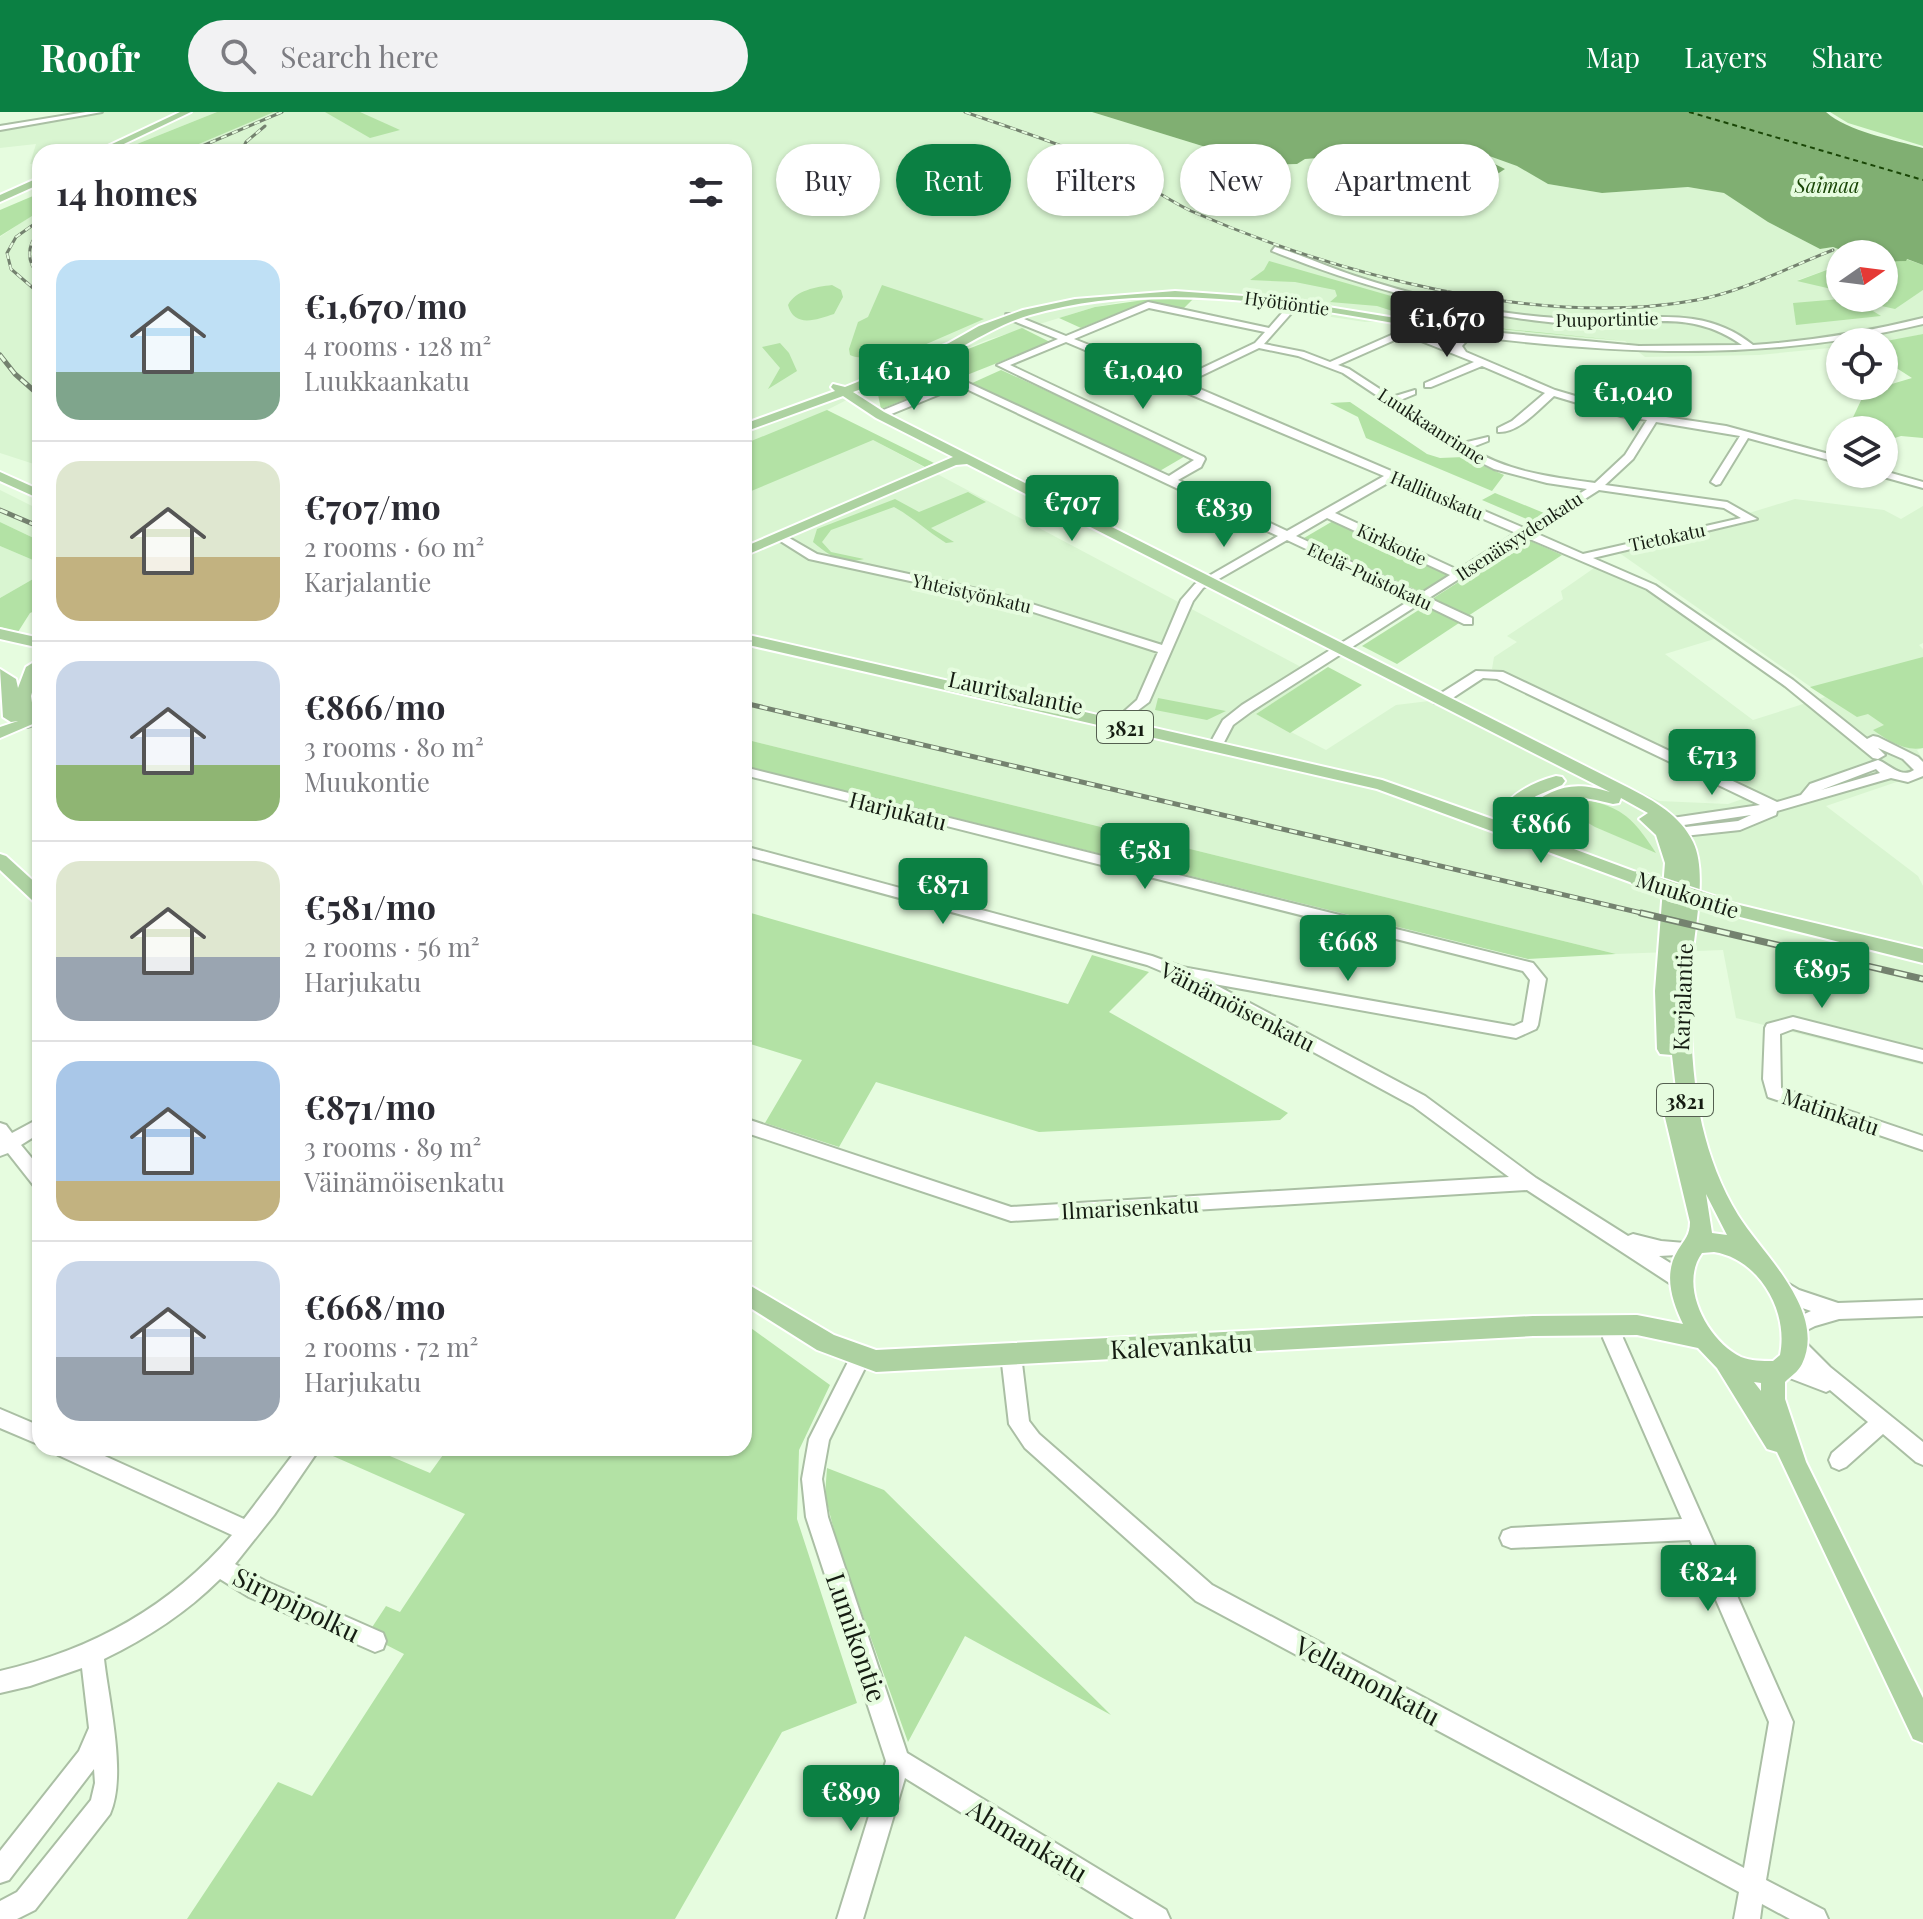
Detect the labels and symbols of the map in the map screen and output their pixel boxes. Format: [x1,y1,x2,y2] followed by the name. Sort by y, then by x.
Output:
[1794,171,1859,198] water label: Saimaa
[1826,240,1898,312] north arrow
[1243,285,1331,321] street label: Hyötiöntie
[1382,291,1512,359] pin: €1,670
[1555,306,1659,332] street label: Puuportintie
[1078,343,1208,411] pin: €1,040
[849,344,979,412] pin: €1,140
[1568,365,1698,433] pin: €1,040
[1374,382,1490,470] street label: Luukkaanrinne
[1387,465,1487,525] street label: Hallituskatu
[1025,475,1119,543] pin: €707
[1177,481,1271,549] pin: €839
[1451,486,1587,586] street label: Itsenäisyydenkatu
[1353,517,1431,571] street label: Kirkkotie
[1627,517,1708,557] street label: Tietokatu
[1304,537,1437,616] street label: Etelä-Puistokatu
[909,567,1034,618] street label: Yhteistyönkatu
[946,663,1086,721] street label: Lauritsalantie
[1097,711,1153,743] road number: 3821
[1665,729,1759,797] pin: €713
[846,783,950,837] street label: Harjukatu
[1494,797,1588,865] pin: €866
[1098,823,1192,891] pin: €581
[896,858,990,926] pin: €871
[1633,863,1743,925] street label: Muukontie
[1301,915,1395,983] pin: €668
[1775,942,1869,1010] pin: €895
[1665,943,1699,1051] street label: Karjalantie
[1155,954,1321,1058] street label: Väinämöisenkatu
[1778,1080,1884,1142] street label: Matinkatu
[1657,1084,1713,1116] road number: 3821
[1060,1188,1200,1226] street label: Ilmarisenkatu
[1109,1324,1253,1366] street label: Kalevankatu
[1661,1545,1755,1613] pin: €824
[228,1558,366,1650] street label: Sirppipolku
[819,1568,895,1706] street label: Lumikontie
[1288,1627,1447,1733] street label: Vellamonkatu
[804,1765,898,1833] pin: €899
[960,1790,1095,1890] street label: Ahmankatu

